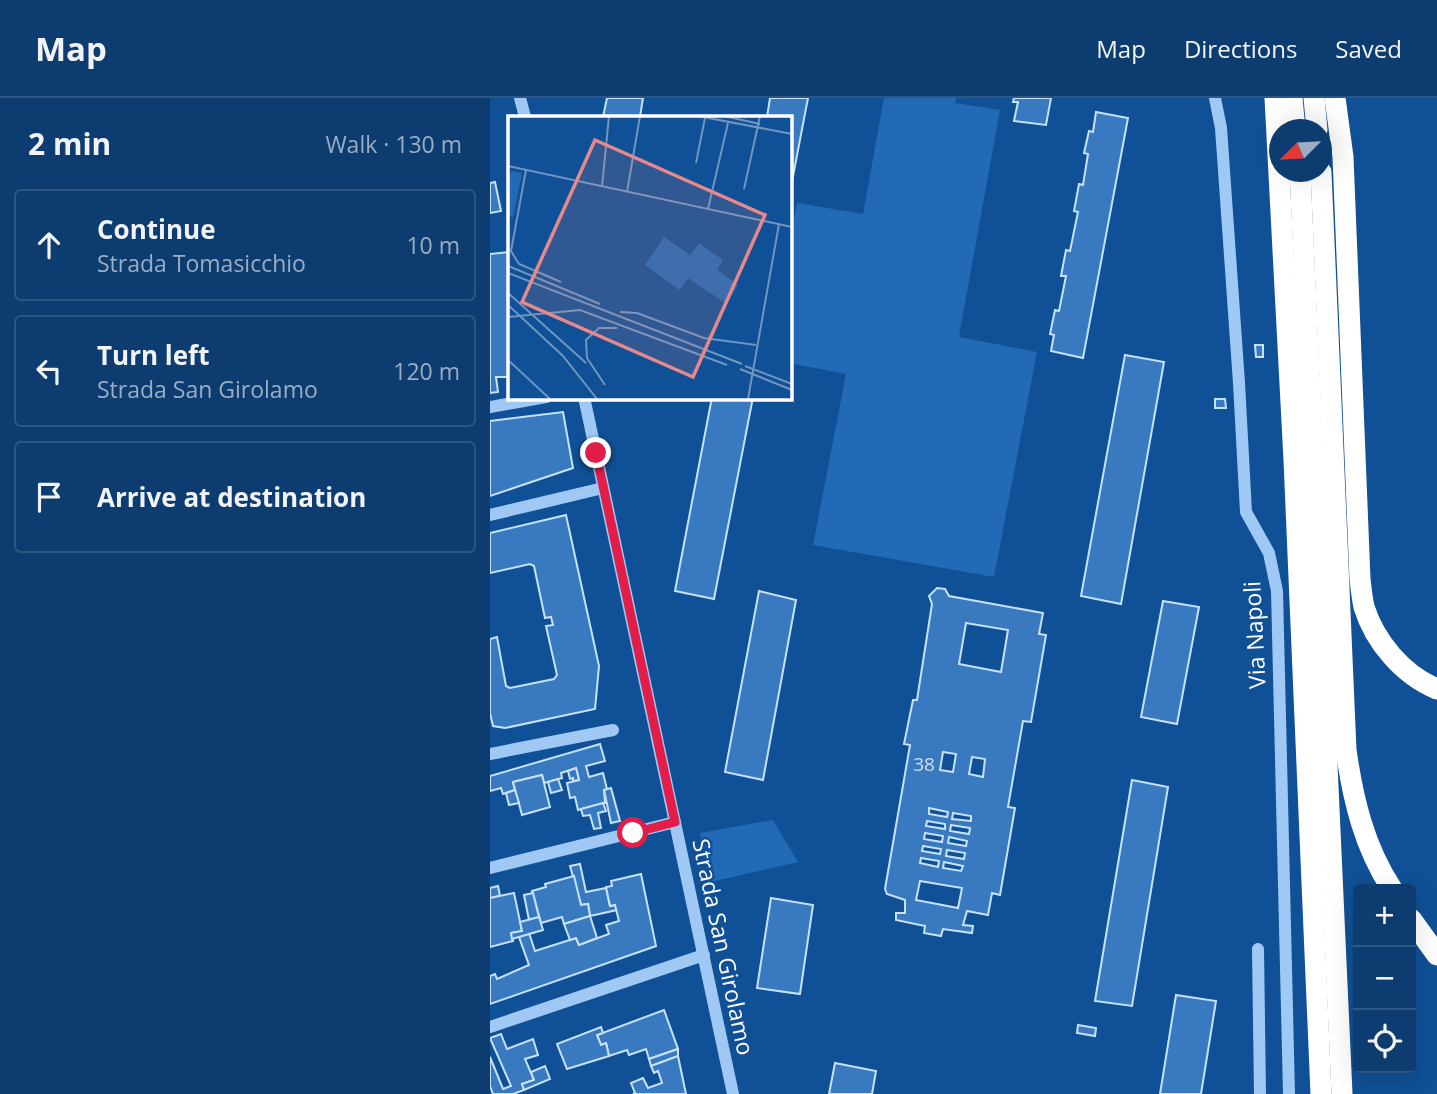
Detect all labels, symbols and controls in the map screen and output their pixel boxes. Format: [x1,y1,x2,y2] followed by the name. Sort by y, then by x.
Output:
[35,26,107,71] text: Map
[1096,32,1146,65] text: Map
[1184,32,1297,65] text: Directions
[1335,32,1402,65] text: Saved
[508,116,791,399] inset map
[1269,119,1332,182] north arrow
[28,123,111,164] text: 2 min
[325,128,462,160] text: Walk · 130 m
[97,211,216,247] text: Continue
[30,226,68,264] icon: ahead
[406,229,460,261] text: 10 m
[97,247,306,279] text: Strada Tomasicchio
[97,337,209,373] text: Turn left
[30,352,68,390] icon: left
[393,355,460,387] text: 120 m
[97,373,318,405] text: Strada San Girolamo
[580,437,611,468] route end
[30,478,68,516] icon: arrive
[97,479,366,515] text: Arrive at destination
[1235,580,1273,690] street label: Via Napoli
[913,751,935,777] house number: 38
[617,817,648,848] route start
[685,835,763,1058] street label: Strada San Girolamo
[1353,884,1416,1073] map controls
[1353,884,1416,947] button: +
[1353,947,1416,1010] button: −
[1353,1010,1416,1073] button: locate

